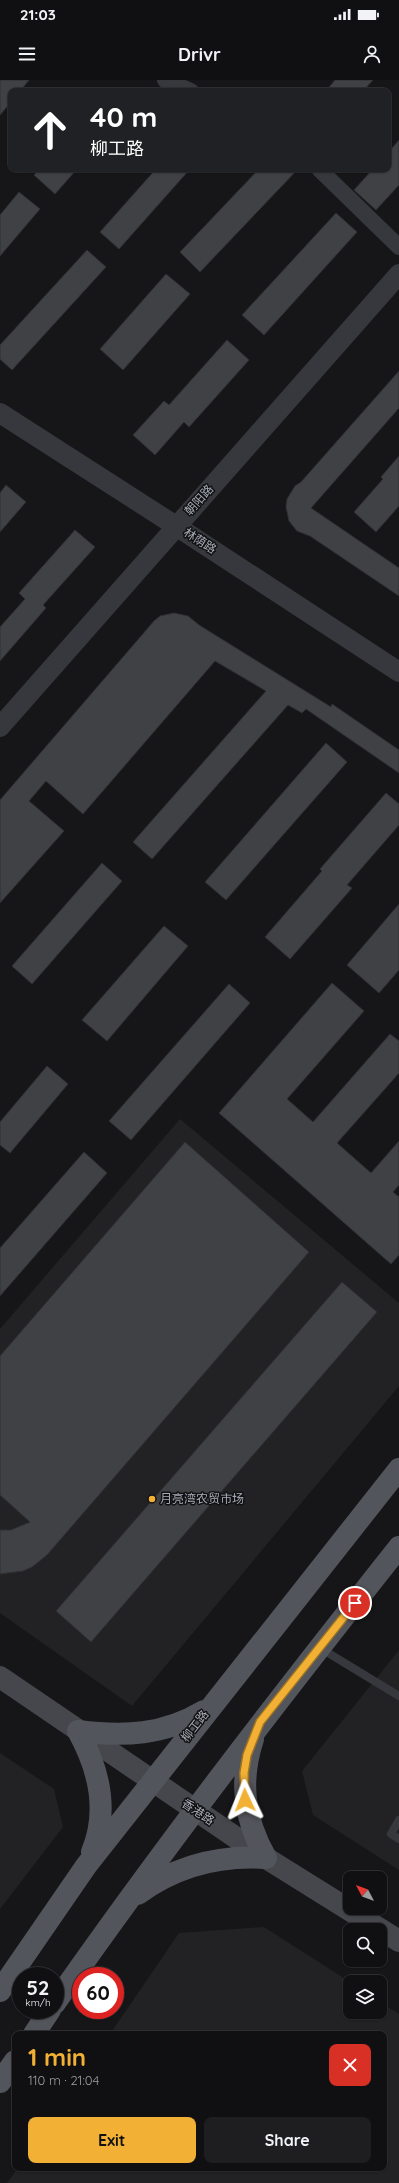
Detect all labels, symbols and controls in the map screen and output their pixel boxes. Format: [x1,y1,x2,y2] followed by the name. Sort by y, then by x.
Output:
[20,5,56,24] text: 21:03
[16,43,38,65] icon: menu
[178,43,221,66] text: Drivr
[361,43,383,65] icon: person
[90,99,157,134] text: 40 m
[24,104,76,156] icon: ahead
[90,137,144,160] text: 柳工路
[181,481,216,518] street label: 朝阳路
[181,524,219,557] street label: 林荫路
[160,1491,244,1506] place label: 月亮湾农贸市场
[147,1494,157,1504] marker: 月亮湾农贸市场
[338,1586,372,1620] pin
[344,1592,366,1614] icon: arrive
[178,1707,212,1744] street label: 柳工路
[224,1779,266,1821] position arrow
[179,1795,217,1828] street label: 香港路
[343,1871,387,1915] north arrow
[343,1871,387,2019] map controls
[343,1923,387,1967] button: search
[72,1967,124,2019] speed limit sign: 60
[27,1975,49,2000] text: 52
[343,1975,387,2019] button: layers
[25,1996,51,2009] text: km/h
[28,2042,86,2072] text: 1 min
[329,2044,371,2086] button: close
[28,2072,99,2088] text: 110 m · 21:04
[28,2117,196,2163] button: Exit
[204,2117,371,2163] button: Share

